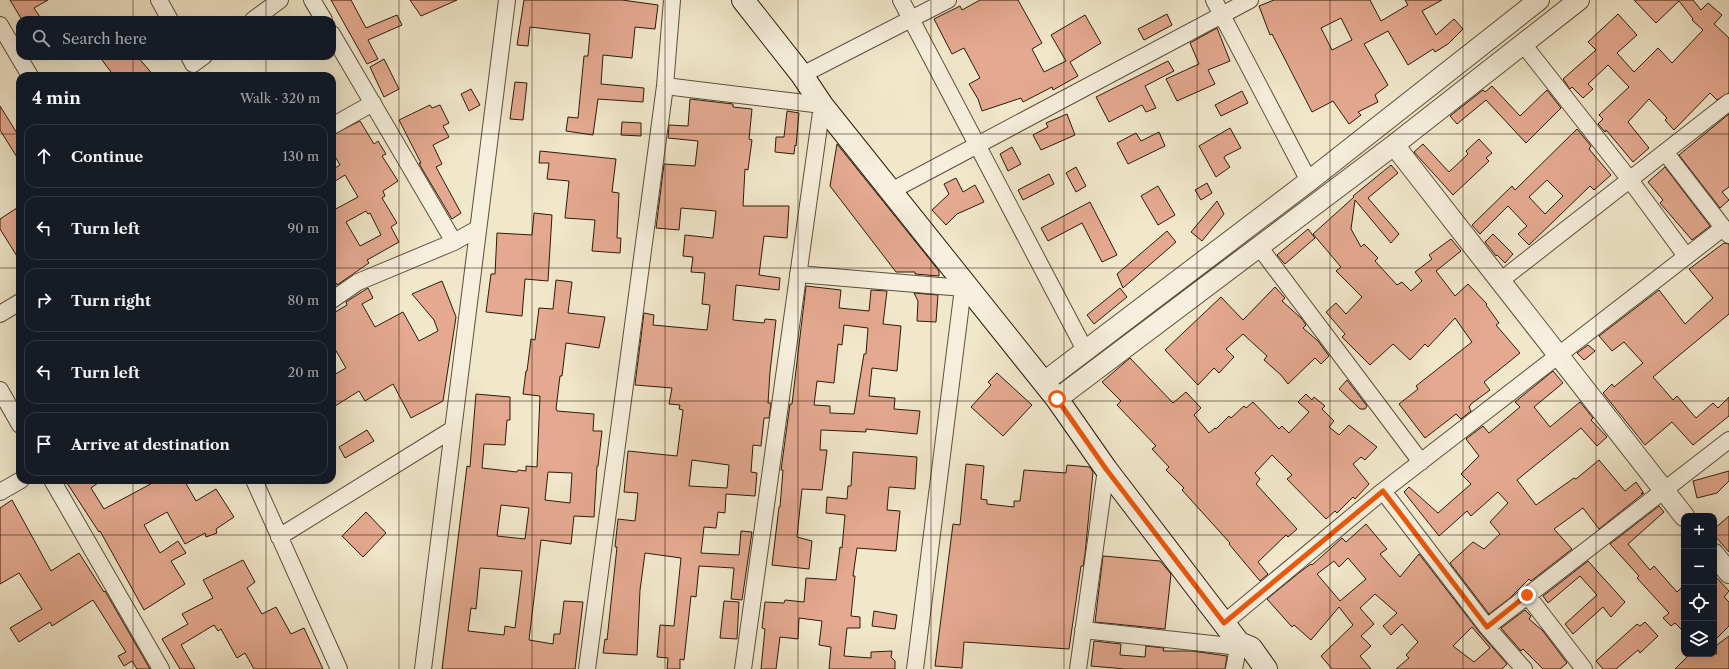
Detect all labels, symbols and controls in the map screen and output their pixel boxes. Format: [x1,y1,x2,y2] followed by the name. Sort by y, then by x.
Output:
[16,16,336,60] search box
[30,27,52,49] icon: search
[62,29,147,48] text: Search here
[32,88,81,108] text: 4 min
[240,90,320,106] text: Walk · 320 m
[33,145,55,167] icon: ahead
[71,147,143,166] text: Continue
[283,148,319,164] text: 130 m
[33,217,55,239] icon: left
[71,219,140,238] text: Turn left
[288,220,319,236] text: 90 m
[33,289,55,311] icon: right
[71,291,151,310] text: Turn right
[287,292,319,308] text: 80 m
[33,361,55,383] icon: left
[71,363,140,382] text: Turn left
[288,364,319,380] text: 20 m
[1048,390,1066,408] route start
[33,433,55,455] icon: arrive
[71,435,230,454] text: Arrive at destination
[1681,513,1717,657] map controls
[1681,513,1717,549] button: +
[1681,549,1717,585] button: −
[1681,585,1717,621] button: locate
[1518,586,1536,604] route end
[1681,621,1717,657] button: layers

